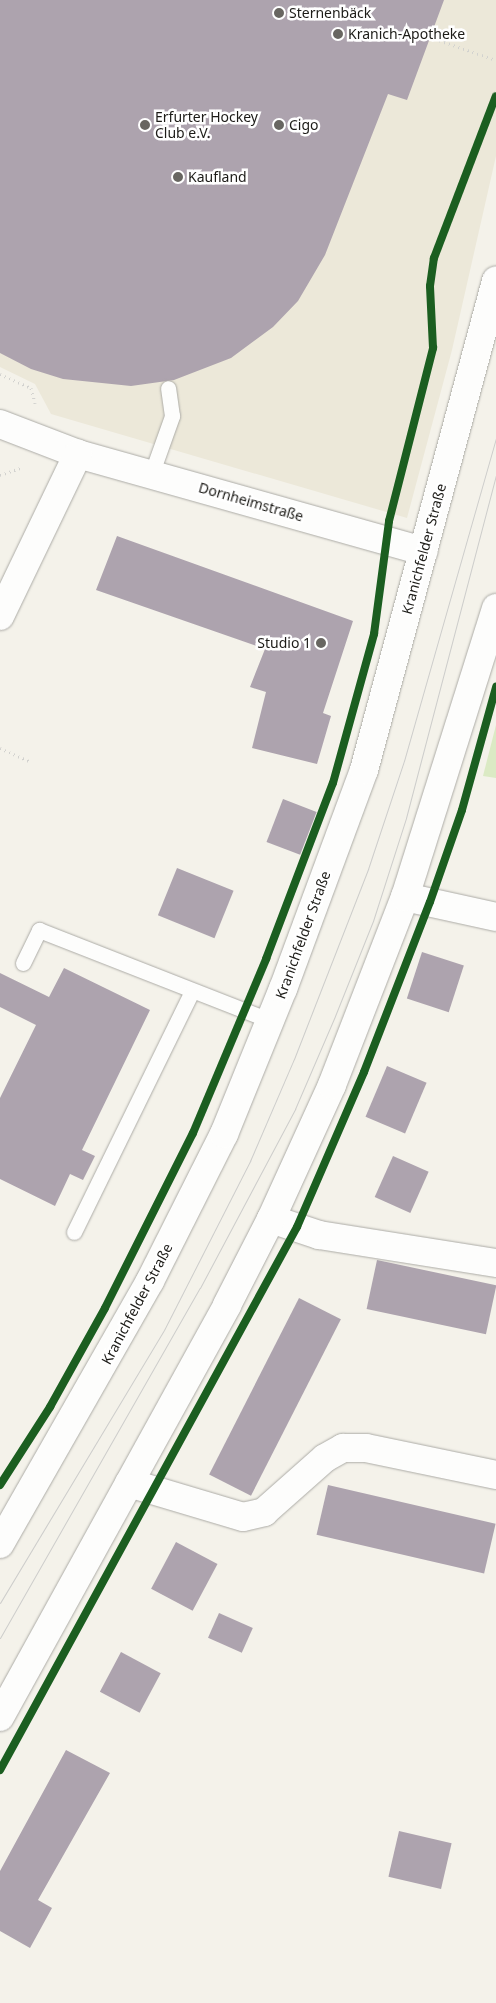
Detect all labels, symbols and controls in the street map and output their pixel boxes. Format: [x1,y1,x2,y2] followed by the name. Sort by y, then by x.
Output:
[289,5,371,21] place label: Sternenbäck
[273,7,285,19] marker: Sternenbäck
[348,26,465,42] place label: Kranich-Apotheke
[332,28,344,40] marker: Kranich-Apotheke
[155,109,258,142] place label: Erfurter Hockey Club e.V.
[289,117,319,133] place label: Cigo
[139,119,151,131] marker: Erfurter Hockey Club e.V.
[273,119,285,131] marker: Cigo
[188,169,247,185] place label: Kaufland
[172,171,184,183] marker: Kaufland
[197,479,305,525] street label: Dornheimstraße
[398,482,450,616] street label: Kranichfelder Straße
[257,635,311,651] place label: Studio 1
[315,637,327,649] marker: Studio 1
[272,869,334,1001] street label: Kranichfelder Straße
[98,1241,176,1367] street label: Kranichfelder Straße

